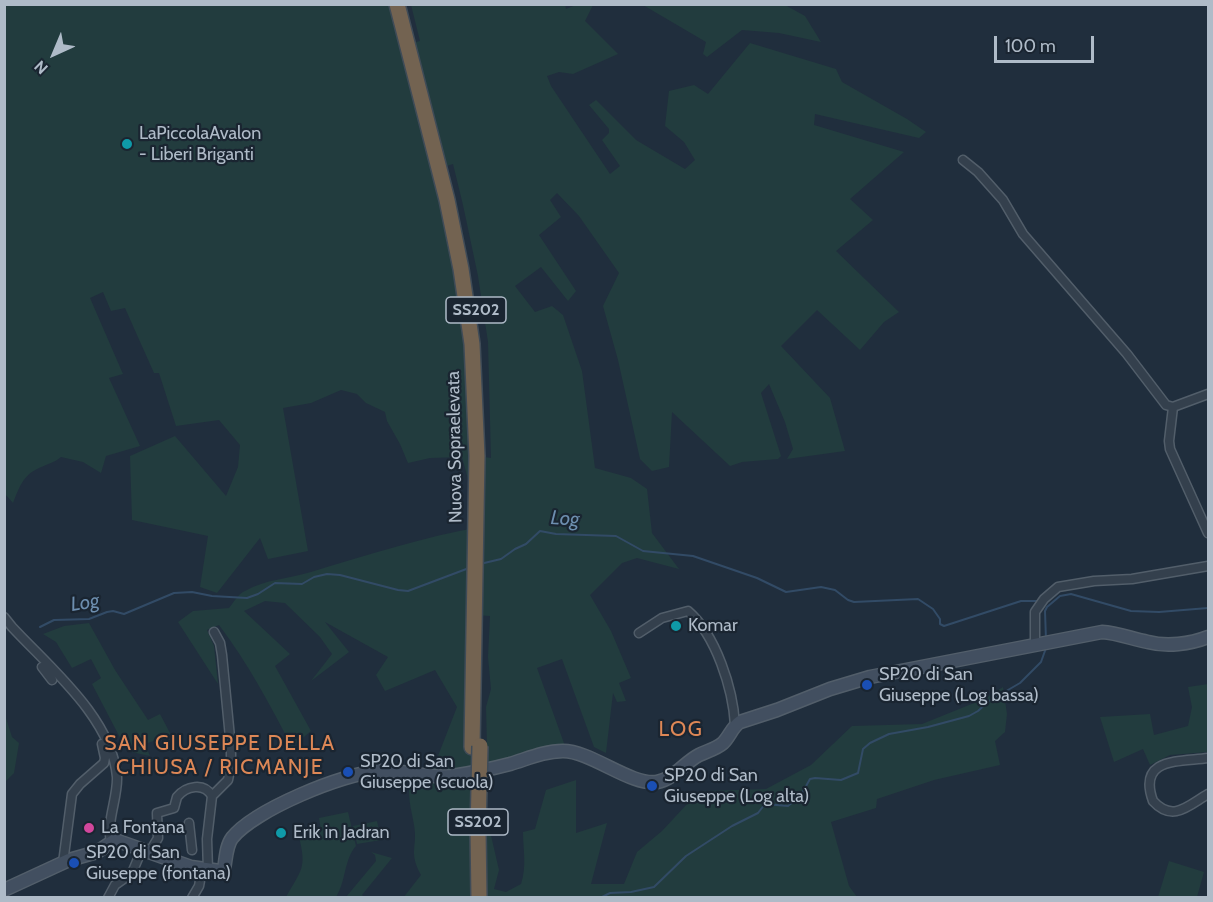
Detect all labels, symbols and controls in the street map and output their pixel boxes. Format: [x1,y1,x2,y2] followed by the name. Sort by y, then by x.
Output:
[24,24,84,84] north arrow
[997,24,1098,62] scale bar
[1005,35,1056,57] text: 100 m
[30,57,52,78] text: N
[139,123,261,166] place label: LaPiccolaAvalon - Liberi Briganti
[120,137,134,151] marker: LaPiccolaAvalon - Liberi Briganti
[446,297,506,323] road number: SS202
[443,371,467,523] street label: Nuova Sopraelevata
[550,506,580,532] water label: Log
[69,589,101,617] water label: Log
[688,615,738,637] place label: Komar
[669,619,683,633] marker: Komar
[879,664,1039,706] place label: SP20 di San Giuseppe (Log bassa)
[860,678,874,692] marker: SP20 di San Giuseppe (Log bassa)
[659,717,703,743] district label: LOG
[104,731,336,781] district label: SAN GIUSEPPE DELLA CHIUSA / RICMANJE
[360,751,494,794] place label: SP20 di San Giuseppe (scuola)
[341,765,355,779] marker: SP20 di San Giuseppe (scuola)
[664,765,809,808] place label: SP20 di San Giuseppe (Log alta)
[645,779,659,793] marker: SP20 di San Giuseppe (Log alta)
[448,809,508,835] road number: SS202
[101,817,185,839] place label: La Fontana
[82,821,96,835] marker: La Fontana
[293,822,390,844] place label: Erik in Jadran
[274,826,288,840] marker: Erik in Jadran
[86,842,231,884] place label: SP20 di San Giuseppe (fontana)
[67,856,81,870] marker: SP20 di San Giuseppe (fontana)

